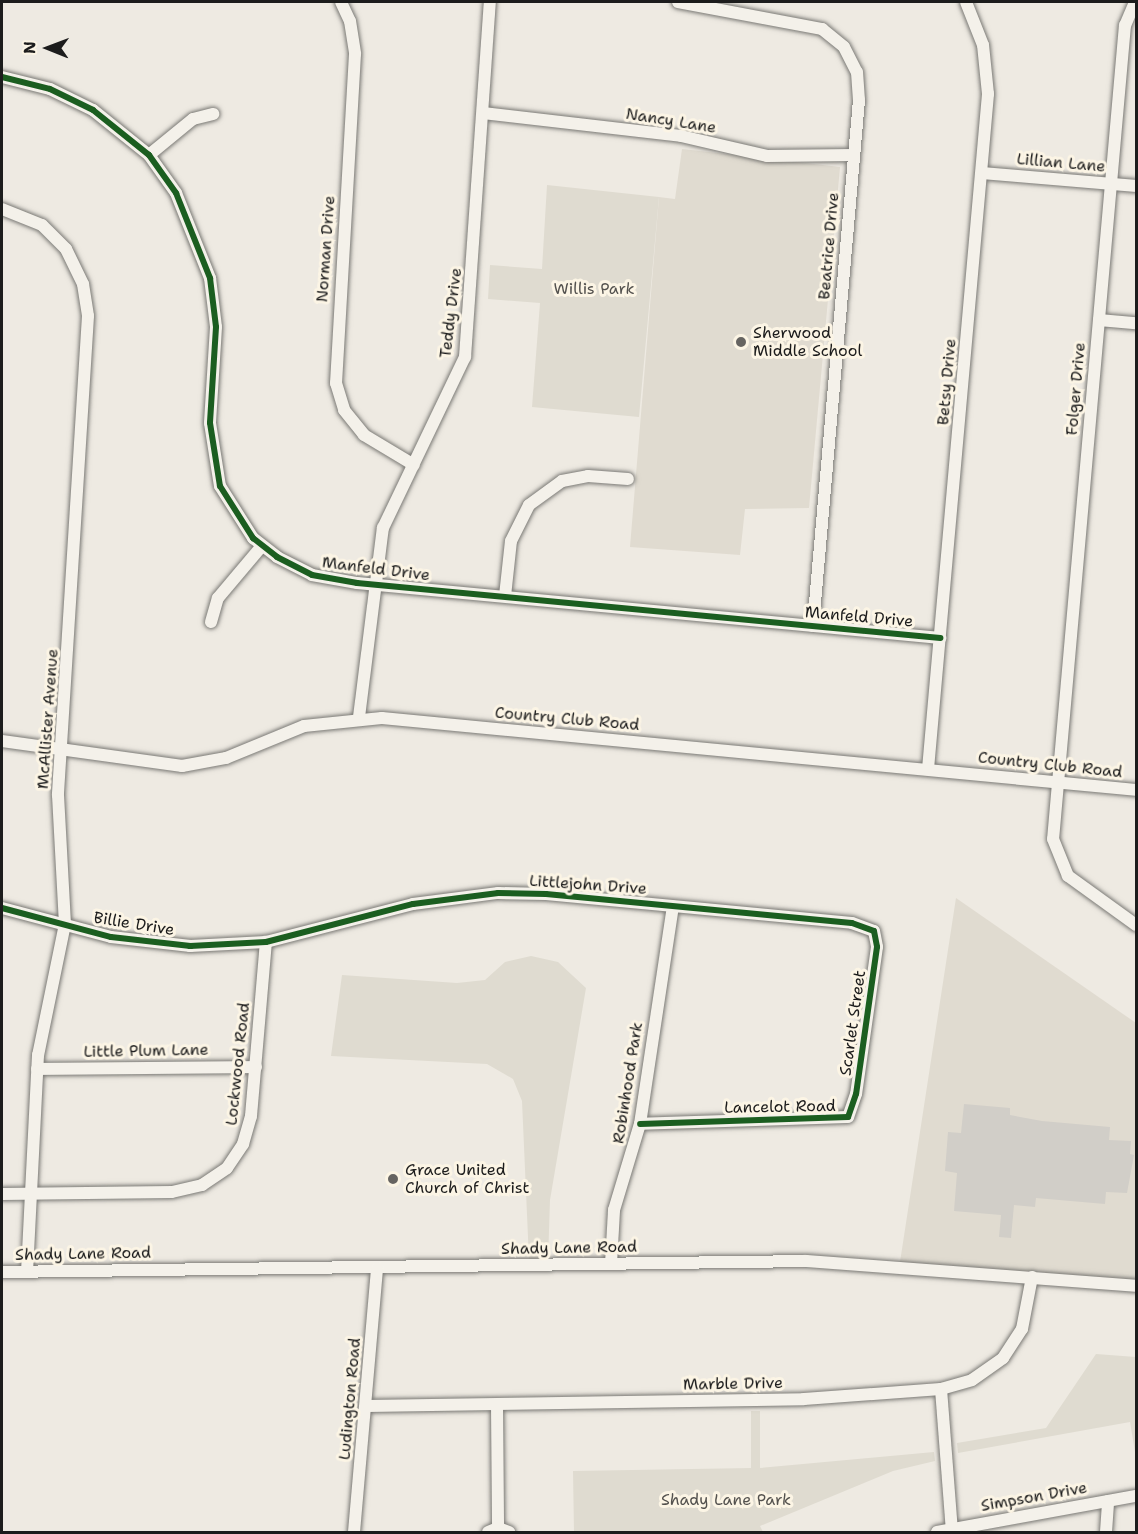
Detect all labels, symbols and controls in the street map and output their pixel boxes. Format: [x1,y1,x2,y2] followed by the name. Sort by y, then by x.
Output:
[18,18,78,78] north arrow
[19,41,40,54] text: N
[624,104,718,138] street label: Nancy Lane
[1016,150,1106,176] street label: Lillian Lane
[815,192,843,300] street label: Beatrice Drive
[313,195,339,303] street label: Norman Drive
[436,267,466,359] street label: Teddy Drive
[553,279,635,299] park label: Willis Park
[753,323,862,361] place label: Sherwood Middle School
[734,335,748,349] marker: Sherwood Middle School
[934,338,960,426] street label: Betsy Drive
[1062,342,1090,436] street label: Folger Drive
[321,553,431,585] street label: Manfeld Drive
[804,603,914,631] street label: Manfeld Drive
[34,648,62,790] street label: McAllister Avenue
[494,703,640,735] street label: Country Club Road
[977,748,1123,782] street label: Country Club Road
[529,871,647,899] street label: Littlejohn Drive
[92,908,176,940] street label: Billie Drive
[836,969,870,1077] street label: Scarlet Street
[222,1001,254,1127] street label: Lockwood Road
[609,1021,647,1145] street label: Robinhood Park
[83,1040,209,1062] street label: Little Plum Lane
[724,1096,836,1118] street label: Lancelot Road
[405,1160,529,1198] place label: Grace United Church of Christ
[386,1172,400,1186] marker: Grace United Church of Christ
[501,1237,637,1259] street label: Shady Lane Road
[15,1243,151,1265] street label: Shady Lane Road
[335,1337,365,1461] street label: Ludington Road
[683,1374,783,1394] street label: Marble Drive
[979,1478,1089,1516] street label: Simpson Drive
[661,1490,791,1510] park label: Shady Lane Park

